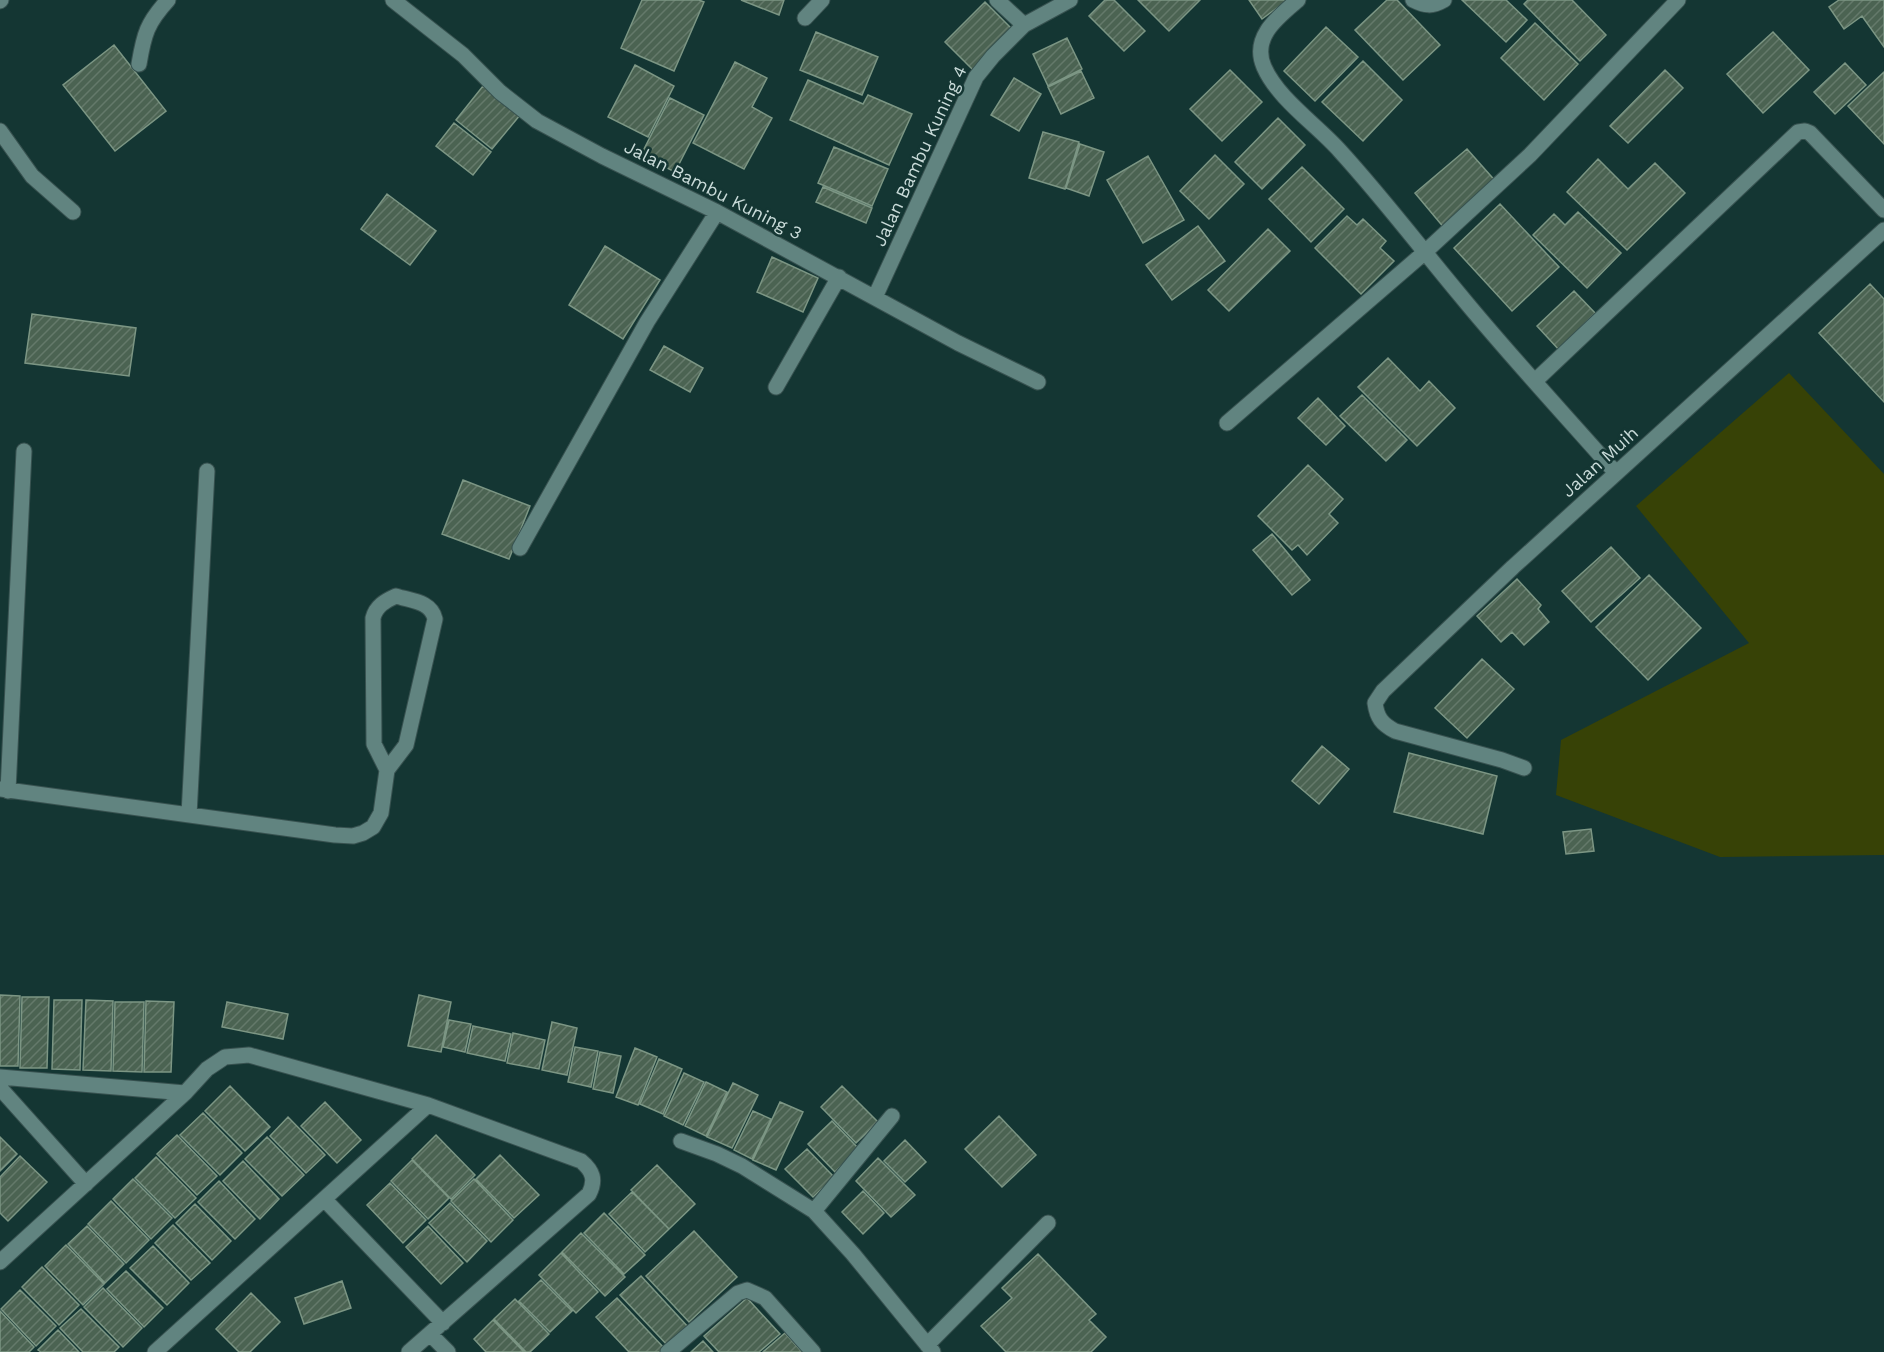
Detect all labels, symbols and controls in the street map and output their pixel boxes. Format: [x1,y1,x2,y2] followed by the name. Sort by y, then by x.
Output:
[868,62,971,249] street label: Jalan Bambu Kuning 4
[621,136,805,243] street label: Jalan Bambu Kuning 3
[1557,422,1642,501] street label: Jalan Muih

